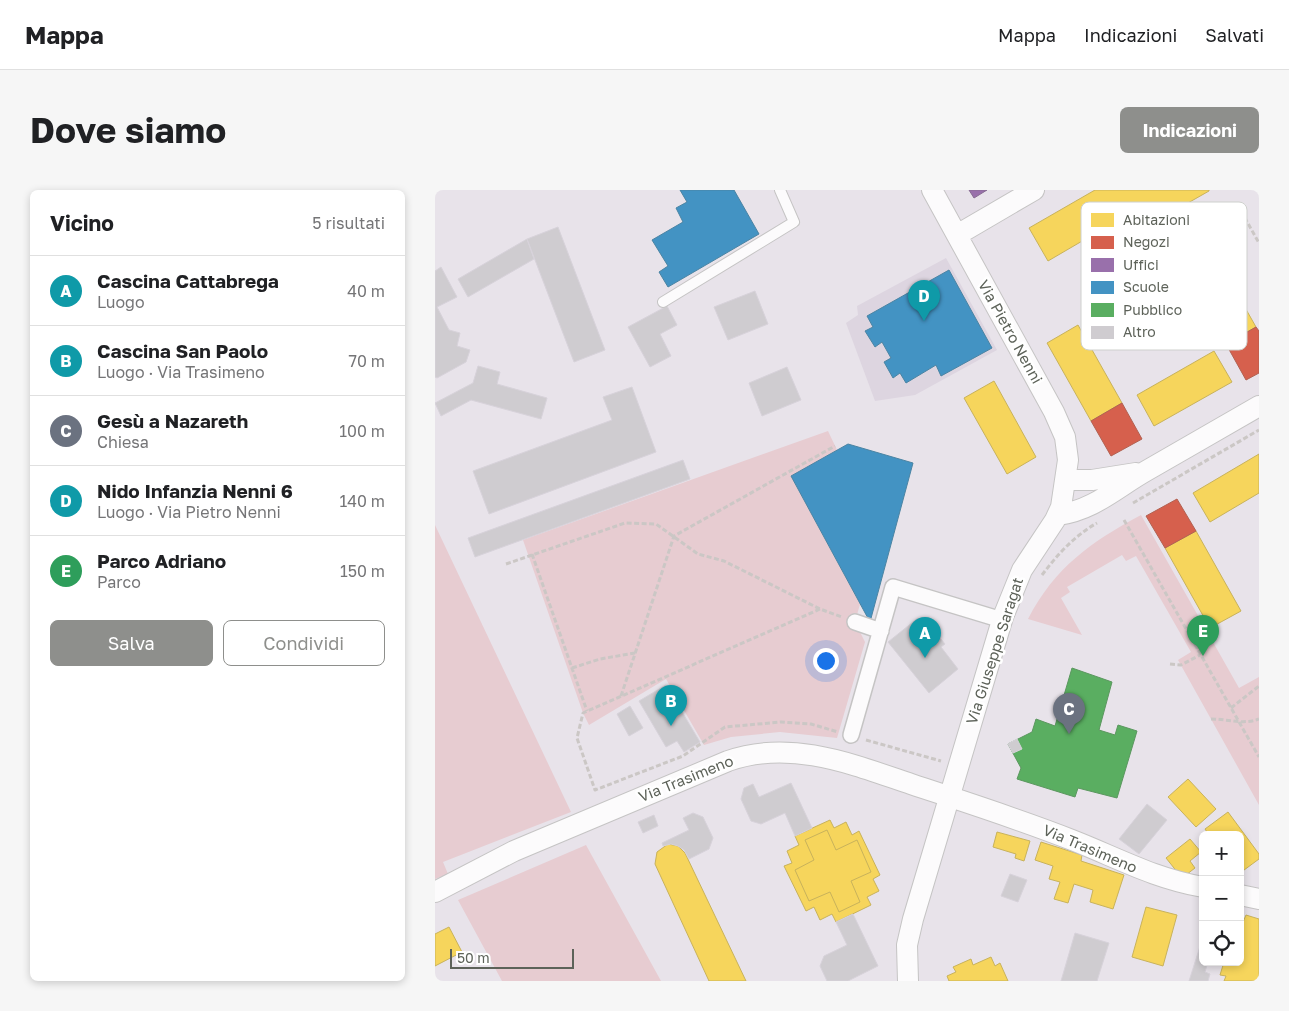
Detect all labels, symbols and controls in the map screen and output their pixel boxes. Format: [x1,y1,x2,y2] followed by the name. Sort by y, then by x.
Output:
[25,20,104,49] text: Mappa
[998,24,1056,46] text: Mappa
[1084,24,1177,46] text: Indicazioni
[1205,24,1264,46] text: Salvati
[1120,107,1259,153] button: Indicazioni
[30,109,226,151] text: Dove siamo
[1081,202,1247,350] legend
[50,210,114,236] text: Vicino
[1123,211,1190,228] text: Abitazioni
[312,213,385,233] text: 5 risultati
[1123,233,1170,250] text: Negozi
[1123,256,1159,273] text: Uffici
[97,269,279,292] text: Cascina Cattabrega
[975,276,1047,387] street label: Via Pietro Nenni
[1123,278,1169,295] text: Scuole
[908,280,940,321] pin: D
[60,281,72,301] text: A
[347,281,385,301] text: 40 m
[97,292,145,312] text: Luogo
[1123,301,1182,318] text: Pubblico
[1123,323,1156,340] text: Altro
[97,339,268,362] text: Cascina San Paolo
[60,351,72,371] text: B
[348,351,385,371] text: 70 m
[97,362,265,382] text: Luogo · Via Trasimeno
[97,409,248,432] text: Gesù a Nazareth
[60,421,72,441] text: C
[339,421,385,441] text: 100 m
[97,432,149,452] text: Chiesa
[97,479,293,502] text: Nido Infanzia Nenni 6
[60,491,72,511] text: D
[339,491,385,511] text: 140 m
[97,502,281,522] text: Luogo · Via Pietro Nenni
[97,549,226,572] text: Parco Adriano
[61,561,71,581] text: E
[340,561,385,581] text: 150 m
[97,572,141,592] text: Parco
[962,575,1026,726] street label: Via Giuseppe Saragat
[1187,615,1219,656] pin: E
[909,617,941,658] pin: A
[50,620,213,666] button: Salva
[223,620,385,666] button: Condividi
[813,648,839,674] your location
[655,685,687,726] pin: B
[1053,693,1085,734] pin: C
[636,751,736,805] street label: Via Trasimeno
[1041,820,1140,876] street label: Via Trasimeno
[1199,831,1244,966] map controls
[1199,831,1244,876] button: +
[1199,876,1244,921] button: −
[1199,921,1244,966] button: locate
[450,946,574,969] scale bar
[457,949,490,966] text: 50 m

